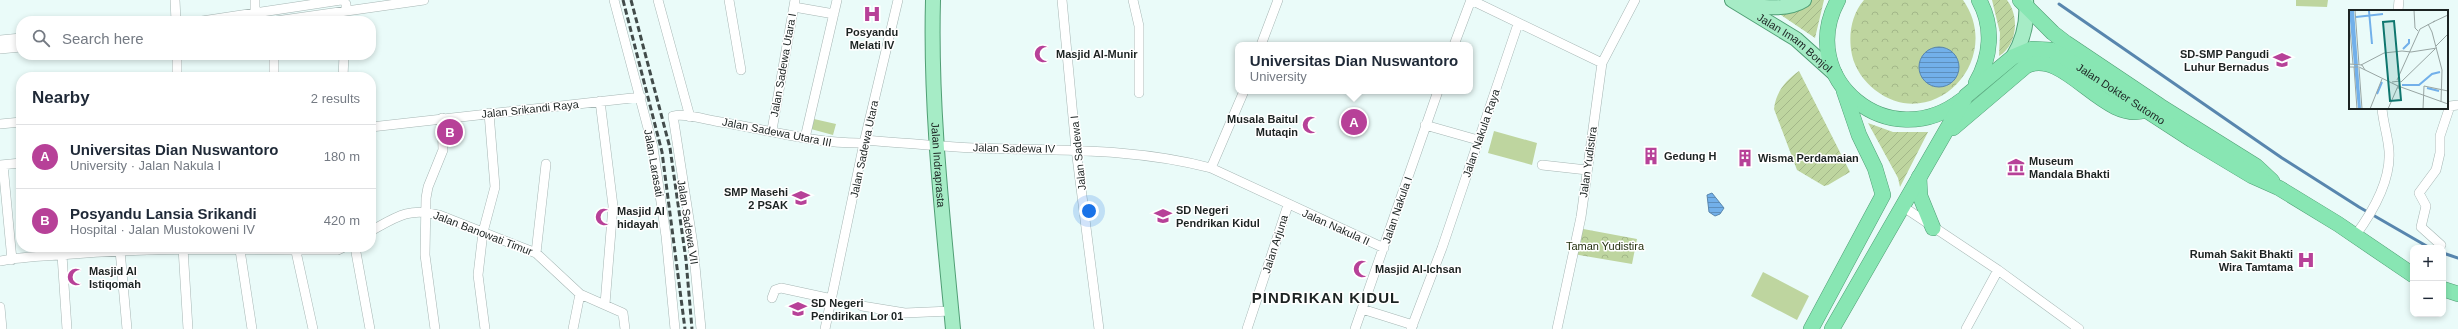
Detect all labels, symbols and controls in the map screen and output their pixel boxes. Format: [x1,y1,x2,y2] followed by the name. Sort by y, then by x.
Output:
[862,4,882,24] hospital icon: Posyandu Melati IV
[2349,10,2448,109] inset map
[1755,11,1835,74] street label: Jalan Imam Bonjol
[768,12,798,118] street label: Jalan Sadewa Utara I
[16,16,376,60] search box
[846,26,898,51] place label: Posyandu Melati IV
[30,27,52,49] icon: search
[62,30,144,47] text: Search here
[1235,42,1473,94] popup
[1033,44,1053,64] mosque icon: Masjid Al-Munir
[1056,48,1138,60] place label: Masjid Al-Munir
[2180,48,2269,73] place label: SD-SMP Pangudi Luhur Bernadus
[2272,50,2292,70] school or university icon: SD-SMP Pangudi Luhur Bernadus
[1250,52,1458,69] text: Universitas Dian Nuswantoro
[2074,61,2167,127] street label: Jalan Dokter Sutomo
[1250,69,1307,84] text: University
[1460,87,1502,179] street label: Jalan Nakula Raya
[32,88,90,107] text: Nearby
[311,91,360,106] text: 2 results
[481,98,580,120] street label: Jalan Srikandi Raya
[848,98,880,199] street label: Jalan Sadewa Utara
[1341,107,1367,137] pin: A
[1227,113,1298,138] place label: Musala Baitul Mutaqin
[721,115,833,149] street label: Jalan Sadewa Utara III
[1068,115,1088,191] street label: Jalan Sadewa I
[1301,115,1321,135] mosque icon: Musala Baitul Mutaqin
[437,117,463,147] pin: B
[929,122,948,209] street label: Jalan Indraprasta
[1577,125,1599,198] street label: Jalan Yudistira
[642,128,666,198] street label: Jalan Larasati
[70,141,278,158] text: Universitas Dian Nuswantoro
[973,141,1056,155] street label: Jalan Sadewa IV
[1641,146,1661,166] building icon: Gedung H
[1735,148,1755,168] building icon: Wisma Perdamaian
[40,149,50,164] text: A
[324,149,360,164] text: 180 m
[1664,150,1717,162] place label: Gedung H
[1758,152,1859,164] place label: Wisma Perdamaian
[2029,155,2110,180] place label: Museum Mandala Bhakti
[2006,157,2026,177] museum icon: Museum Mandala Bhakti
[70,158,221,173] text: University · Jalan Nakula I
[1380,175,1414,245] street label: Jalan Nakula I
[675,179,701,265] street label: Jalan Sadewa VII
[724,186,788,211] place label: SMP Masehi 2 PSAK
[791,188,811,208] school or university icon: SMP Masehi 2 PSAK
[1079,201,1099,221] your location
[1176,204,1260,229] place label: SD Negeri Pendrikan Kidul
[70,205,257,222] text: Posyandu Lansia Srikandi
[617,205,665,230] place label: Masjid Al hidayah
[1153,206,1173,226] school or university icon: SD Negeri Pendrikan Kidul
[594,207,614,227] mosque icon: Masjid Al hidayah
[1300,207,1372,247] street label: Jalan Nakula II
[432,209,535,258] street label: Jalan Banowati Timur
[40,213,50,228] text: B
[324,213,360,228] text: 420 m
[1260,213,1290,275] street label: Jalan Arjuna
[70,222,255,237] text: Hospital · Jalan Mustokoweni IV
[1566,240,1645,252] park label: Taman Yudistira
[2410,245,2446,317] map controls
[2410,245,2446,281] button: +
[2190,248,2294,273] place label: Rumah Sakit Bhakti Wira Tamtama
[2296,250,2316,270] hospital icon: Rumah Sakit Bhakti Wira Tamtama
[1352,259,1372,279] mosque icon: Masjid Al-Ichsan
[1375,263,1462,275] place label: Masjid Al-Ichsan
[89,265,141,290] place label: Masjid Al Istiqomah
[66,267,86,287] mosque icon: Masjid Al Istiqomah
[2410,281,2446,317] button: −
[1252,289,1400,306] district label: PINDRIKAN KIDUL
[811,297,903,322] place label: SD Negeri Pendirikan Lor 01
[788,299,808,319] school or university icon: SD Negeri Pendirikan Lor 01

